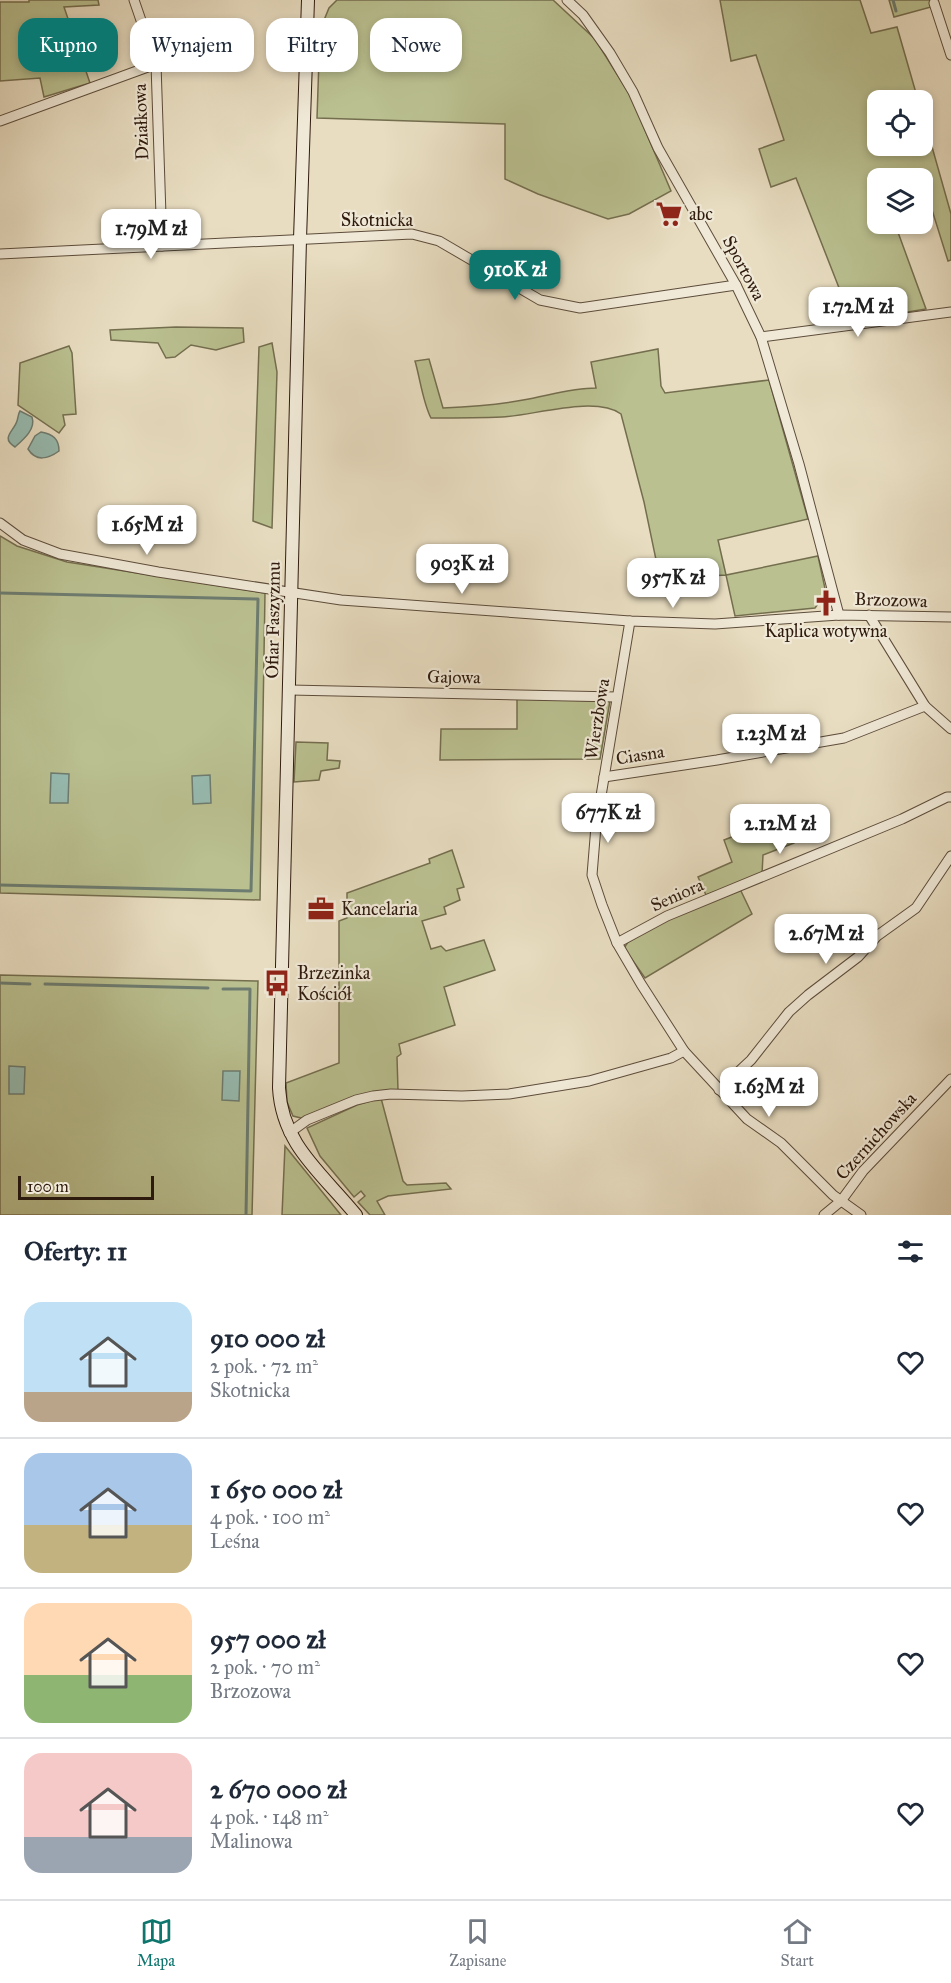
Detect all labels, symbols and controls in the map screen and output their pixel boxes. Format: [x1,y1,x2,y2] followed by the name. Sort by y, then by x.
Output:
[18,18,118,72] chip: Kupno
[130,18,254,72] chip: Wynajem
[266,18,358,72] chip: Filtry
[370,18,462,72] chip: Nowe
[129,83,153,161] street label: Działkowa
[867,90,933,234] map controls
[867,90,933,156] button: locate
[867,168,933,234] button: layers
[654,199,684,229] supermarket icon: abc
[689,203,713,225] place label: abc
[89,209,213,260] pin: 1.79M zł
[341,209,414,231] street label: Skotnicka
[115,216,187,240] text: 1.79M zł
[718,232,770,304] street label: Sportowa
[460,250,570,301] pin: 910K zł
[483,257,547,281] text: 910K zł
[796,287,920,338] pin: 1.72M zł
[823,294,893,318] text: 1.72M zł
[85,505,209,556] pin: 1.65M zł
[111,512,183,536] text: 1.65M zł
[407,544,517,595] pin: 903K zł
[430,551,494,575] text: 903K zł
[618,558,728,609] pin: 957K zł
[261,561,285,679] street label: Ofiar Faszyzmu
[641,565,705,589] text: 957K zł
[811,588,841,618] church icon: Kaplica wotywna
[854,588,928,612] street label: Brzozowa
[765,620,888,642] place label: Kaplica wotywna
[427,666,481,688] street label: Gajowa
[580,677,614,761] street label: Wierzbowa
[709,714,833,765] pin: 1.23M zł
[736,721,806,745] text: 1.23M zł
[614,740,666,770] street label: Ciasna
[553,793,663,844] pin: 677K zł
[576,800,640,824] text: 677K zł
[718,804,842,855] pin: 2.12M zł
[744,811,816,835] text: 2.12M zł
[647,873,707,916] street label: Seniora
[306,894,336,924] office icon: Kancelaria
[341,898,418,920] place label: Kancelaria
[764,914,888,965] pin: 2.67M zł
[789,921,863,945] text: 2.67M zł
[297,962,371,1005] place label: Brzezinka Kościół
[262,968,292,998] bus stop icon: Brzezinka Kościół
[707,1067,831,1118] pin: 1.63M zł
[734,1074,804,1098] text: 1.63M zł
[831,1087,921,1184] street label: Czernichowska
[18,1173,154,1200] scale bar
[27,1177,69,1196] text: 100 m
[24,1235,127,1267] text: Oferty: 11
[894,1235,927,1268] icon: filters
[210,1322,325,1354] text: 910 000 zł
[72,1326,144,1398] icon: home
[894,1346,927,1379] icon: heart
[210,1354,318,1378] text: 2 pok. · 72 m²
[210,1378,290,1402] text: Skotnicka
[210,1473,342,1505] text: 1 650 000 zł
[72,1477,144,1549] icon: home
[894,1497,927,1530] icon: heart
[210,1505,330,1529] text: 4 pok. · 100 m²
[210,1529,260,1553] text: Leśna
[210,1623,326,1655] text: 957 000 zł
[72,1627,144,1699] icon: home
[894,1647,927,1680] icon: heart
[210,1655,320,1679] text: 2 pok. · 70 m²
[210,1679,291,1703] text: Brzozowa
[210,1773,346,1805] text: 2 670 000 zł
[72,1777,144,1849] icon: home
[894,1797,927,1830] icon: heart
[210,1805,329,1829] text: 4 pok. · 148 m²
[210,1829,292,1853] text: Malinowa
[137,1915,175,1970] tab: Mapa
[449,1915,506,1970] tab: Zapisane
[781,1915,814,1970] tab: Start

